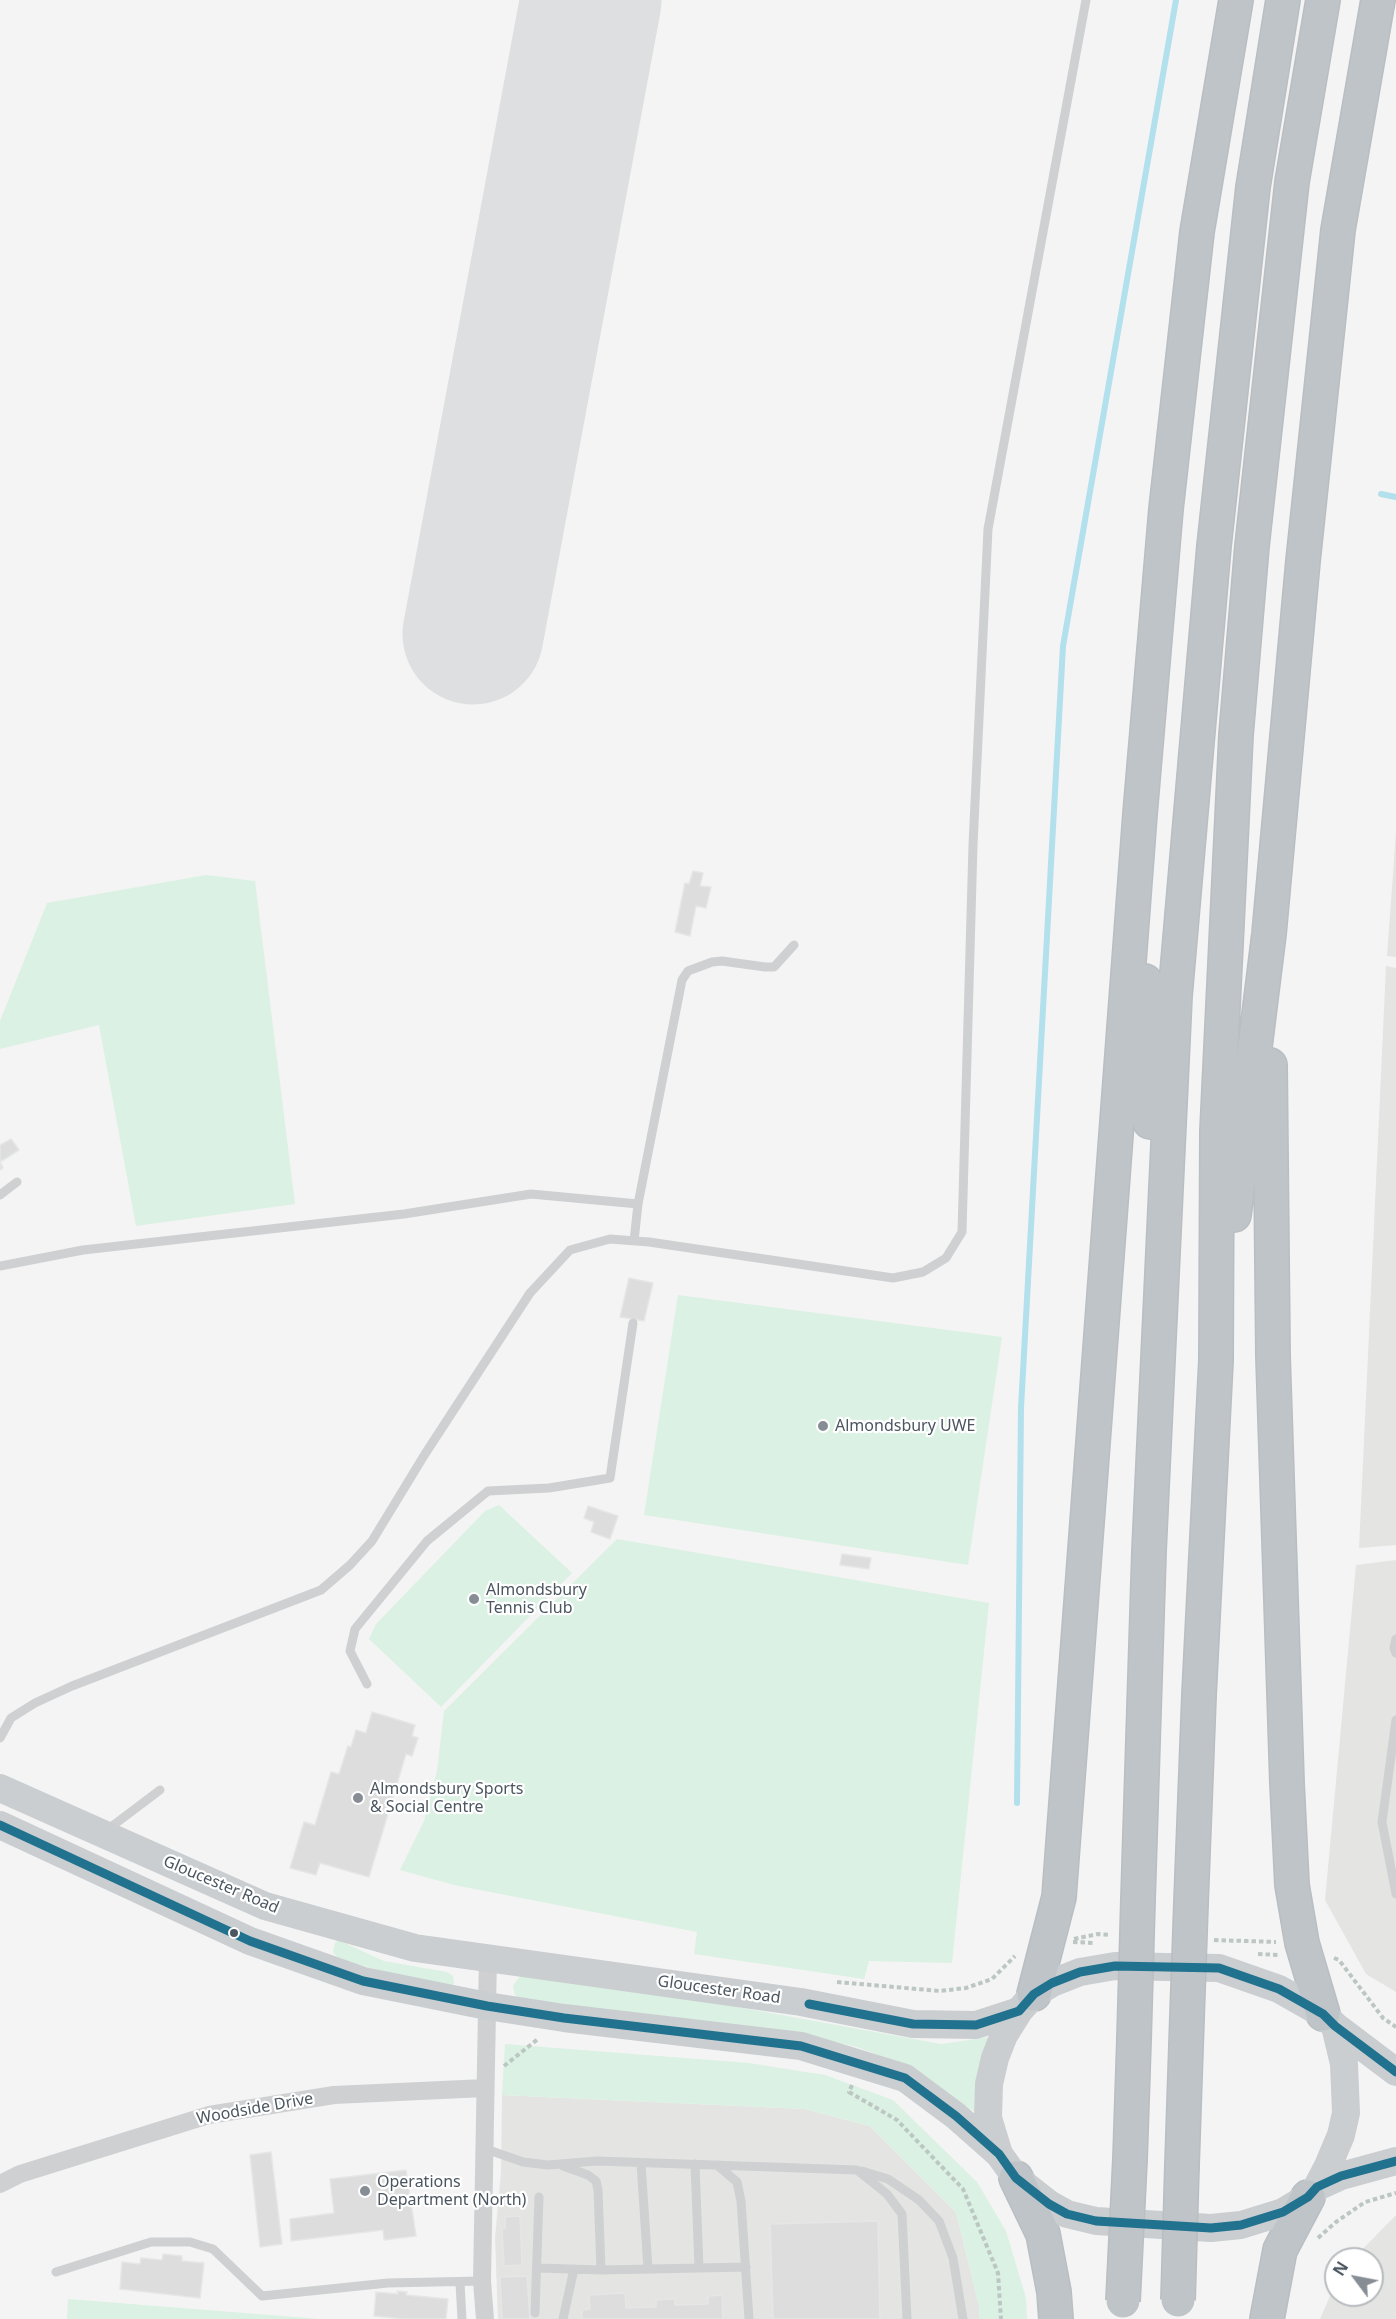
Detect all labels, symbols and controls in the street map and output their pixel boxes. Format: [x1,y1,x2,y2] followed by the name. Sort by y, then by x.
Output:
[835,1416,976,1436] place label: Almondsbury UWE
[816,1419,830,1433] marker: Almondsbury UWE
[486,1580,587,1618] place label: Almondsbury Tennis Club
[467,1592,481,1606] marker: Almondsbury Tennis Club
[370,1779,523,1817] place label: Almondsbury Sports & Social Centre
[351,1791,365,1805] marker: Almondsbury Sports & Social Centre
[160,1852,282,1918] street label: Gloucester Road
[228,1927,240,1939] unlabelled marker
[656,1972,782,2008] street label: Gloucester Road
[195,2089,315,2129] street label: Woodside Drive
[377,2172,526,2210] place label: Operations Department (North)
[358,2184,372,2198] marker: Operations Department (North)
[1324,2247,1384,2307] north arrow
[1328,2257,1353,2280] text: N

